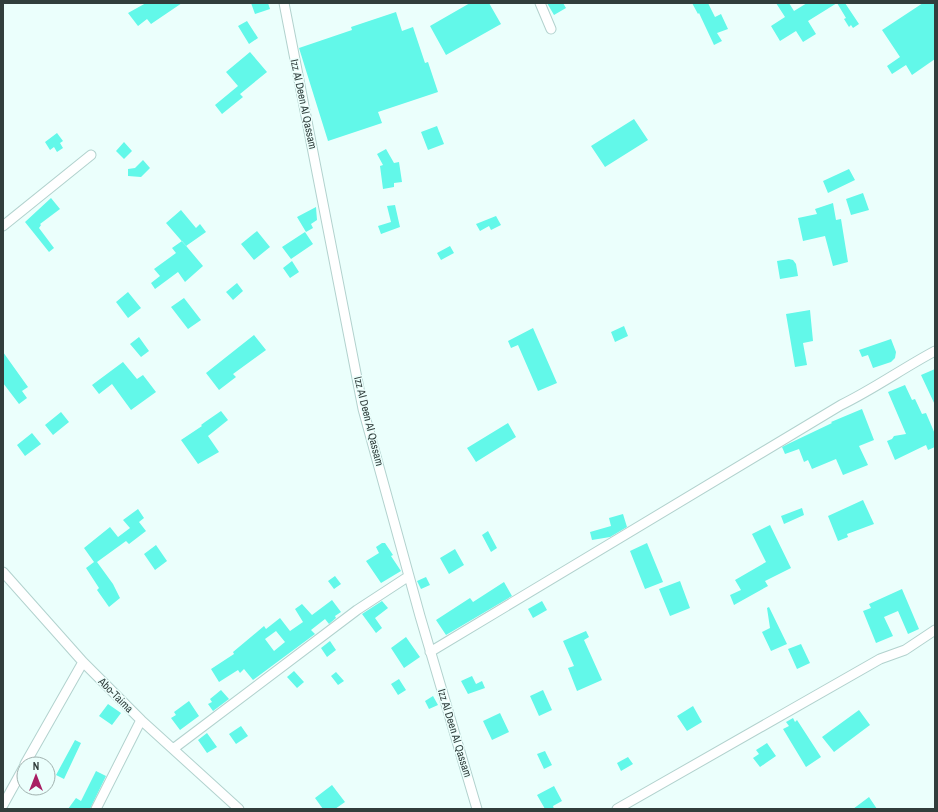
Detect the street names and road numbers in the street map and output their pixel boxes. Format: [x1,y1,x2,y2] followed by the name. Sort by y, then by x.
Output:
[288,58,320,150] street label: Izz Al Deen Al Qassam
[351,375,387,467] street label: Izz Al Deen Al Qassam
[95,674,136,715] street label: Abo-Taima
[435,687,475,779] street label: Izz Al Deen Al Qassam

